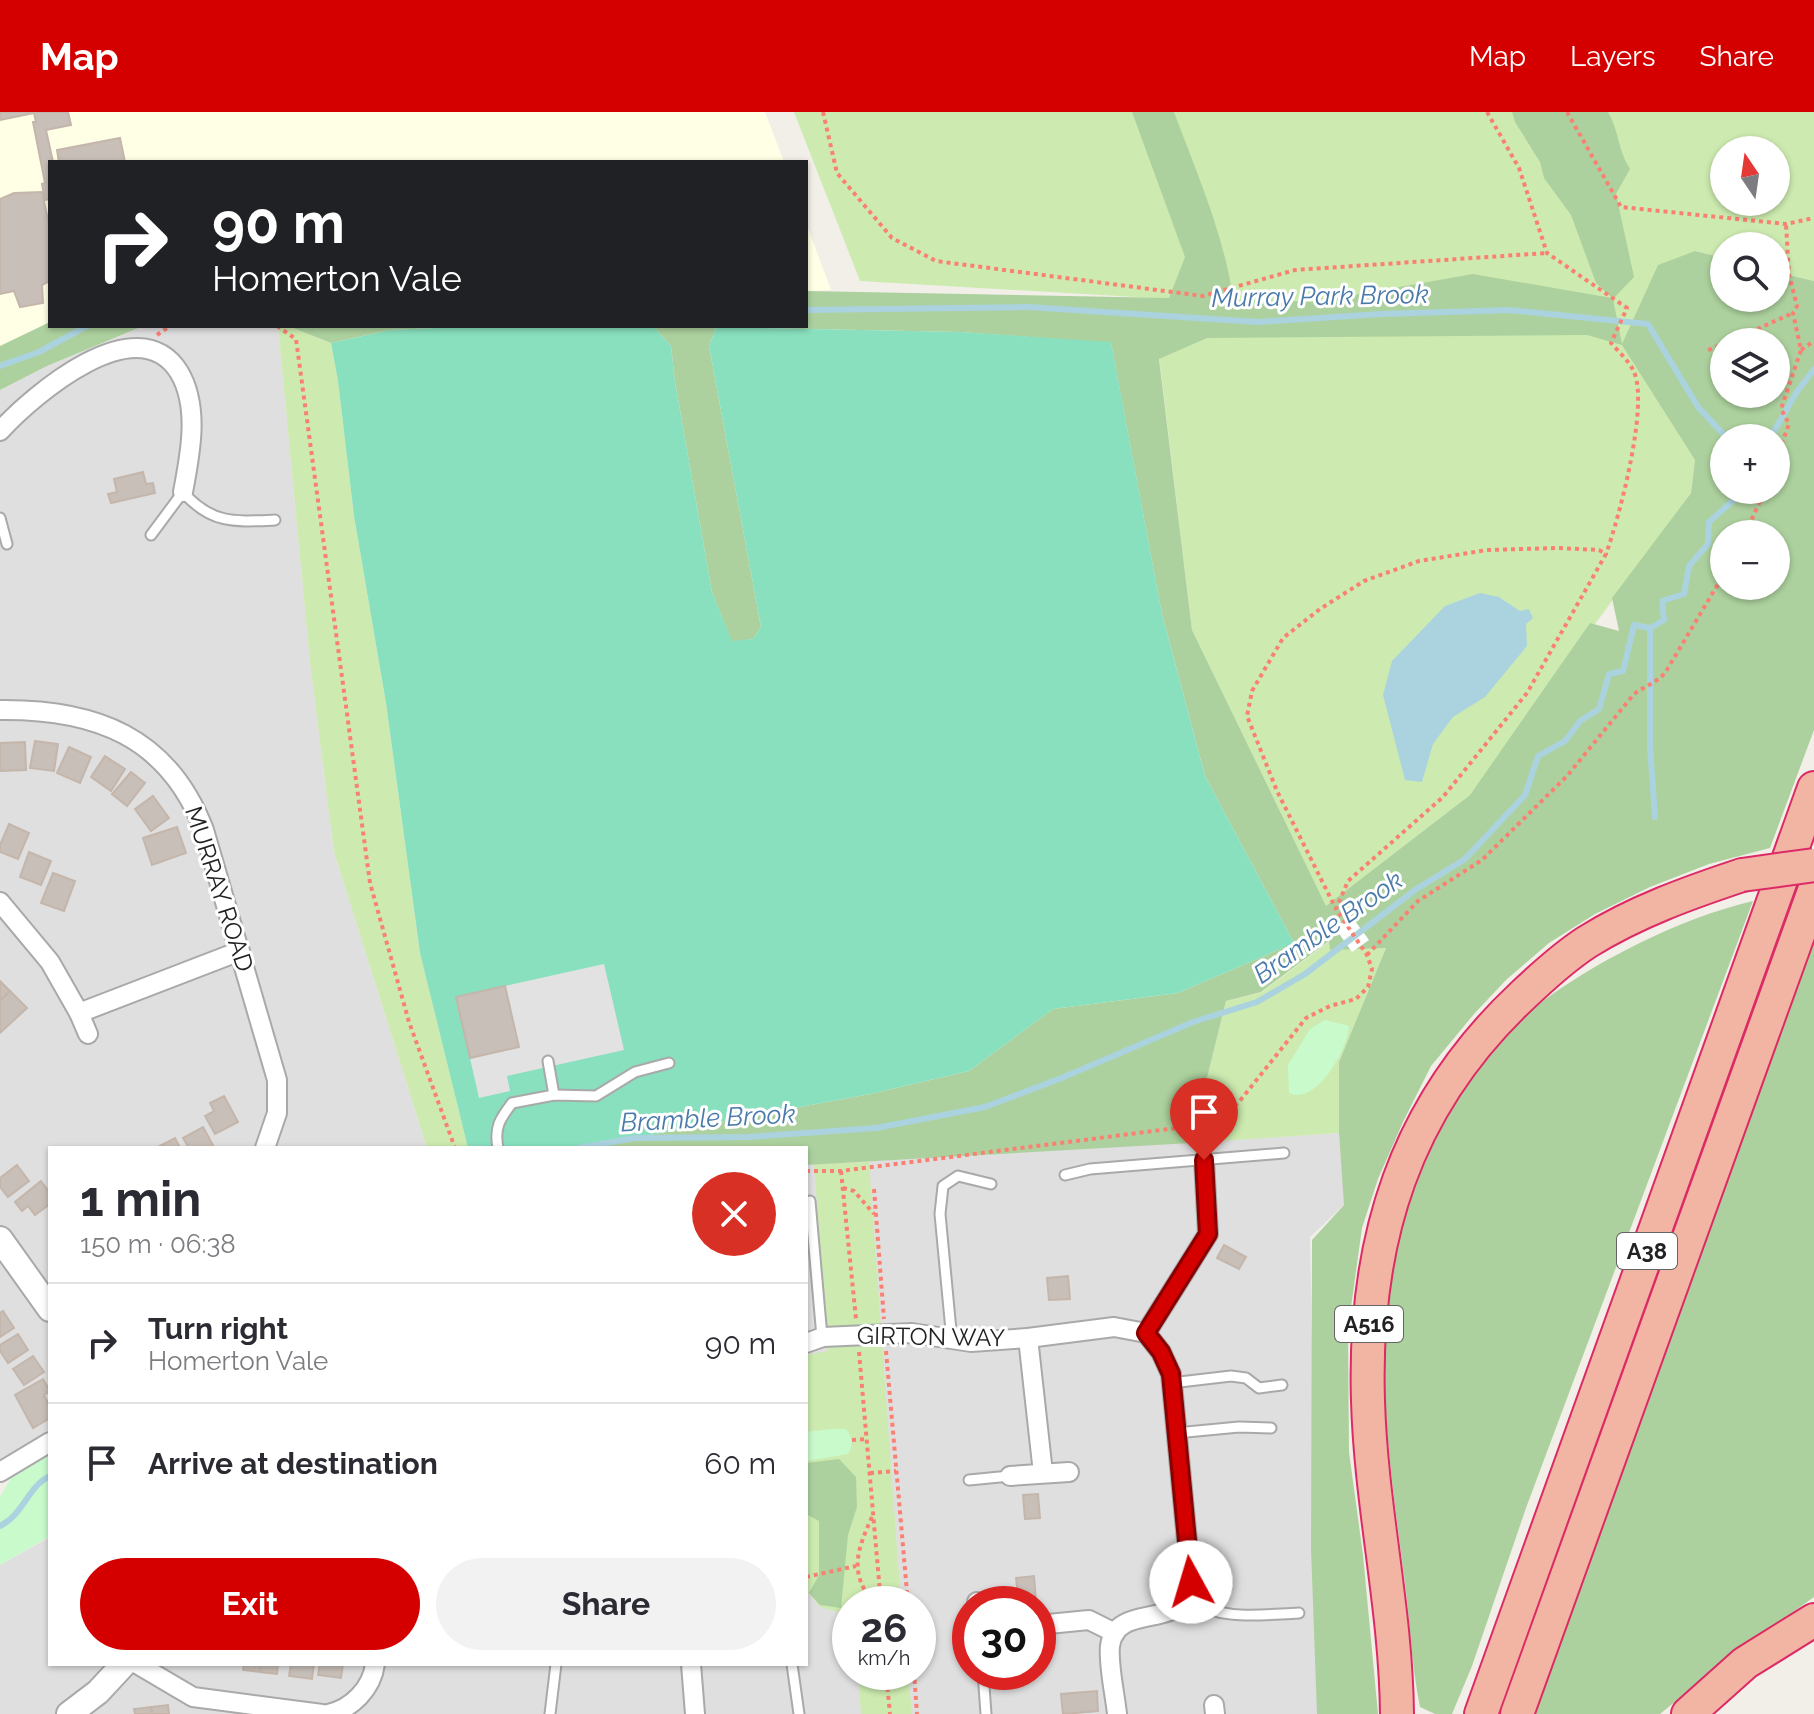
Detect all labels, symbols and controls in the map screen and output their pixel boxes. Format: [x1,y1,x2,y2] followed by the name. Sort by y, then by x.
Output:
[40,34,119,79] text: Map
[1469,40,1526,73] text: Map
[1570,40,1656,73] text: Layers
[1700,40,1774,73] text: Share
[1710,136,1790,216] north arrow
[1710,136,1790,600] map controls
[212,190,345,256] text: 90 m
[80,192,184,296] icon: right
[1710,232,1790,312] button: search
[212,257,462,299] text: Homerton Vale
[1211,279,1429,313] water label: Murray Park Brook
[1710,328,1790,408] button: layers
[1710,424,1790,504] button: +
[1710,520,1790,600] button: −
[179,803,260,975] street label: MURRAY ROAD
[1248,864,1408,990] water label: Bramble Brook
[1170,1078,1238,1160] pin
[1182,1090,1226,1134] icon: arrive
[620,1098,796,1138] water label: Bramble Brook
[80,1171,201,1227] text: 1 min
[692,1172,776,1256] button: close
[80,1229,236,1259] text: 150 m · 06:38
[1617,1233,1677,1269] road number: A38
[1335,1306,1403,1342] road number: A516
[148,1311,288,1346] text: Turn right
[80,1321,124,1365] icon: right
[857,1321,1006,1352] street label: GIRTON WAY
[705,1326,776,1361] text: 90 m
[148,1346,328,1376] text: Homerton Vale
[80,1441,124,1485] icon: arrive
[148,1446,438,1481] text: Arrive at destination
[704,1446,776,1481] text: 60 m
[1149,1540,1233,1624] position arrow
[80,1558,420,1650] button: Exit
[436,1558,776,1650] button: Share
[952,1586,1056,1690] speed limit sign: 30
[861,1604,907,1651] text: 26
[858,1646,910,1670] text: km/h

